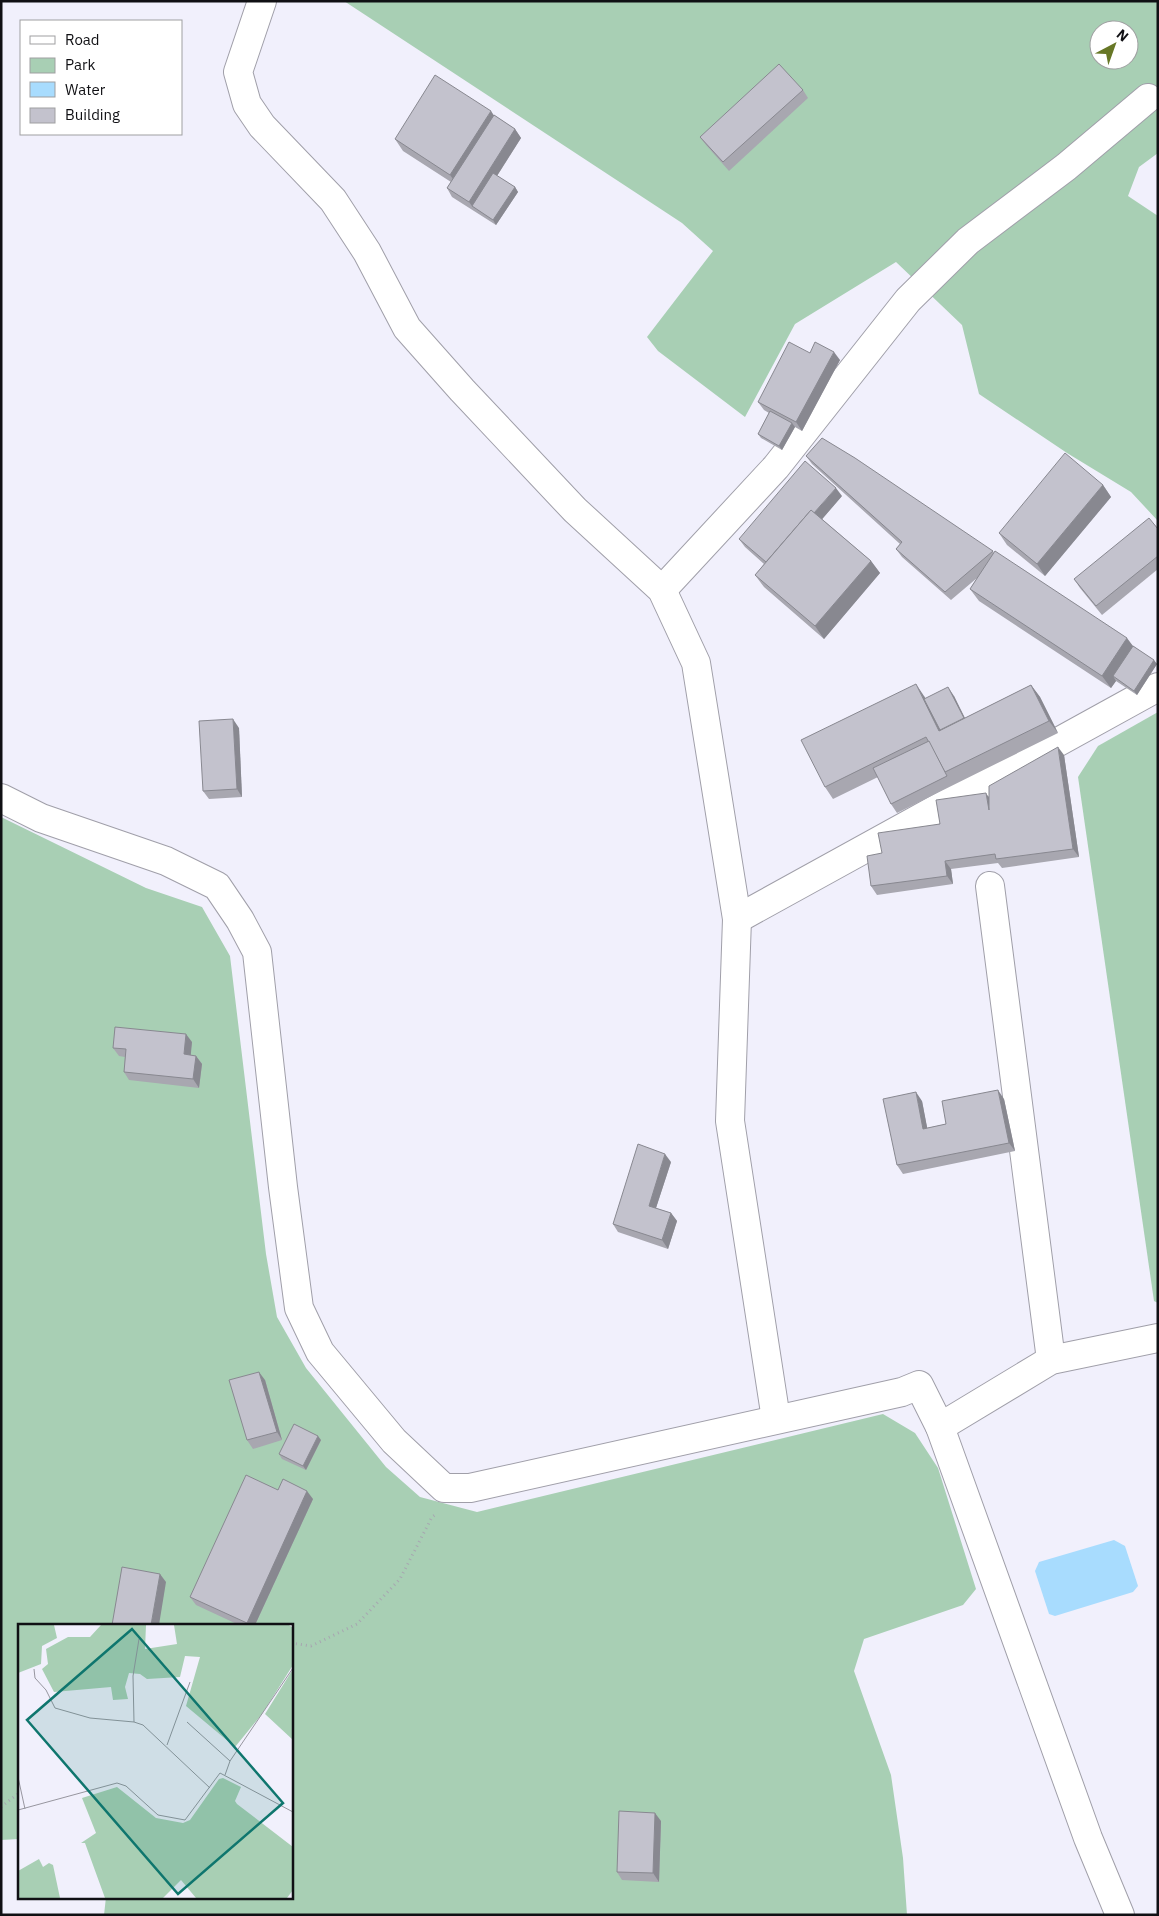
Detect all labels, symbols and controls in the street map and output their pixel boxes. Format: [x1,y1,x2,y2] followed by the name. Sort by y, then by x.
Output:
[20,20,182,135] legend
[1089,20,1139,70] north arrow
[1113,25,1132,45] text: N
[65,30,100,49] text: Road
[65,55,95,74] text: Park
[65,80,106,99] text: Water
[65,105,120,124] text: Building
[18,1624,292,1898] inset map

